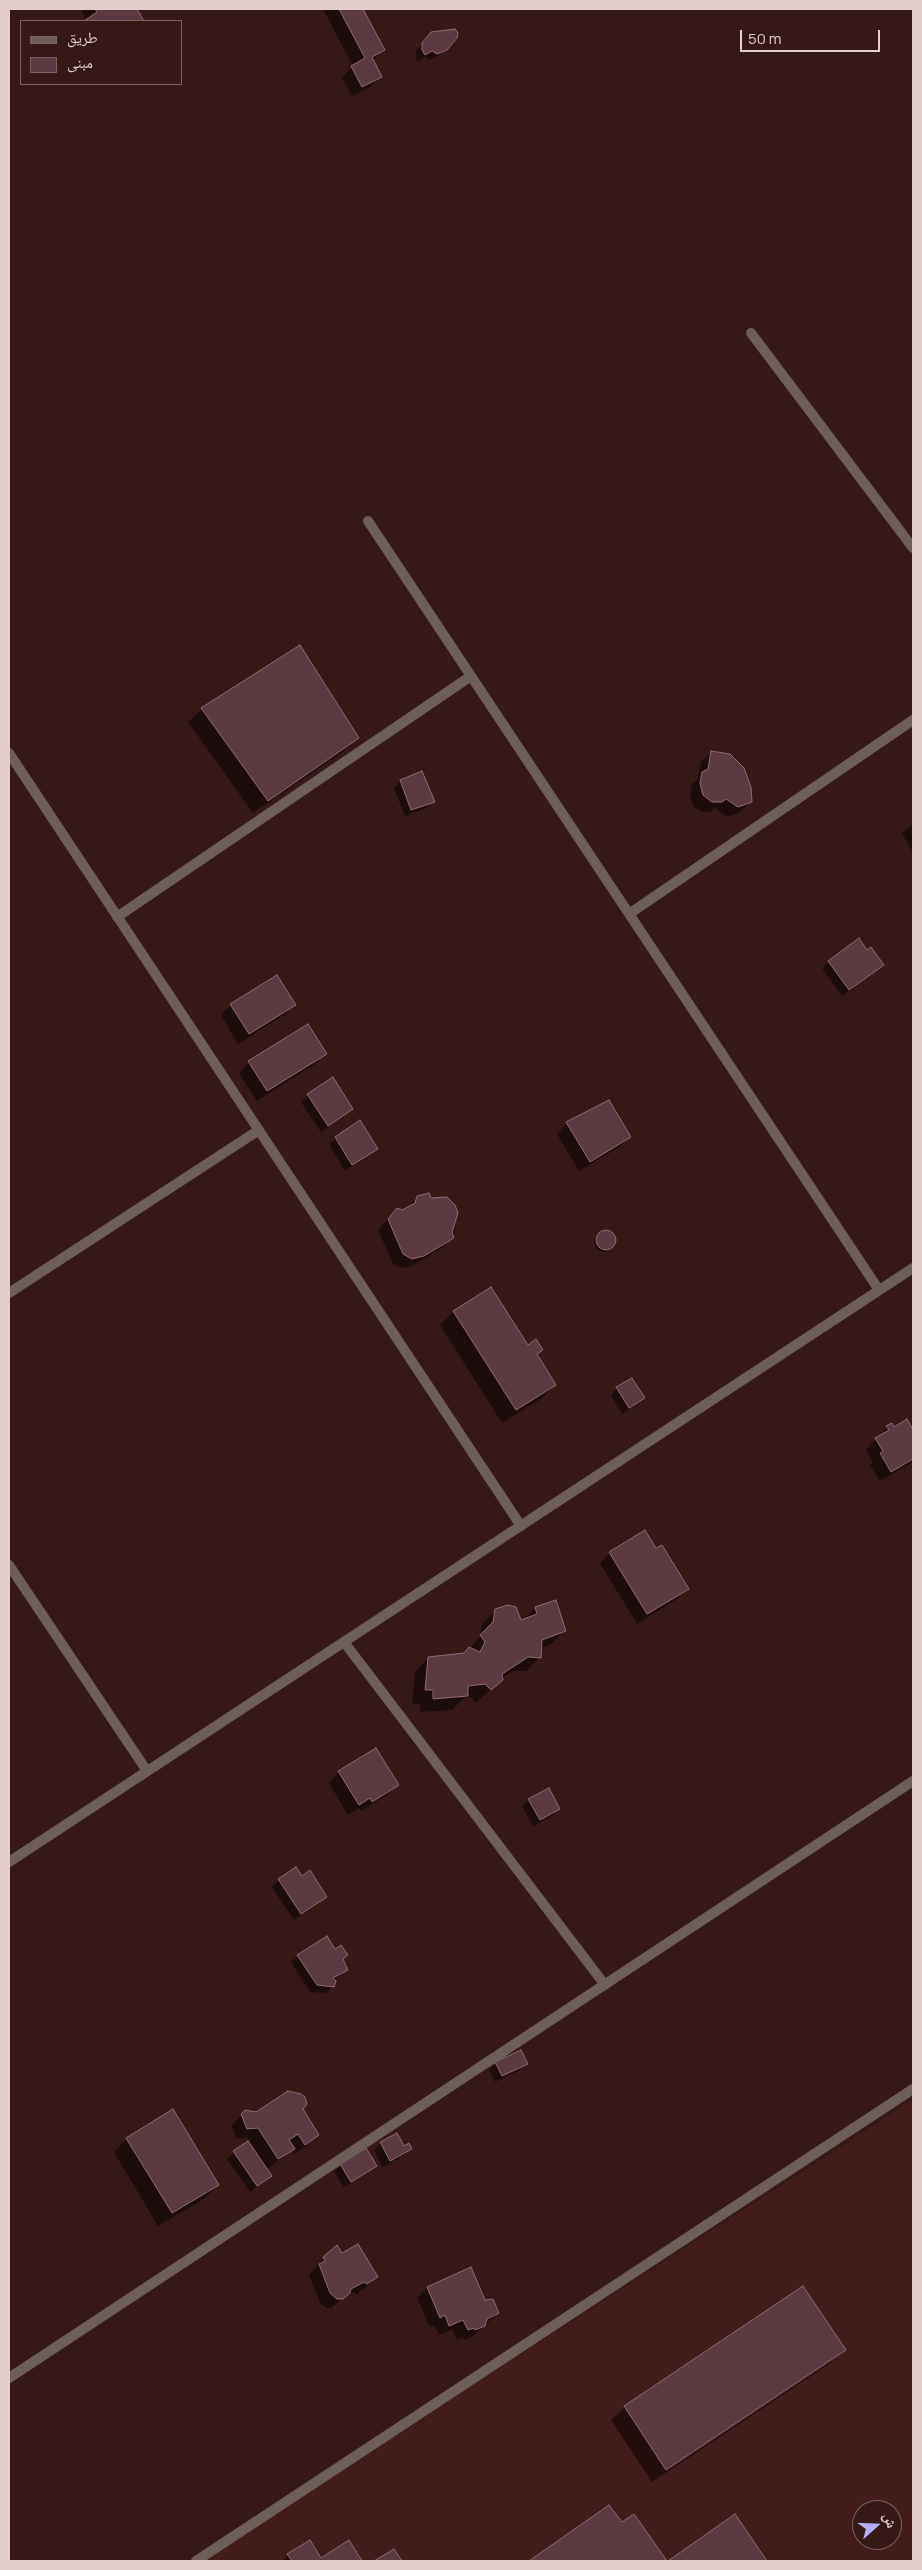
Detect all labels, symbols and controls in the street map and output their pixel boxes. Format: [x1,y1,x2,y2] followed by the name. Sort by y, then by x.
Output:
[20,20,182,85] legend
[742,20,882,52] scale bar
[67,27,98,48] text: طريق
[748,28,782,49] text: 50 m
[67,52,93,73] text: مبنى
[852,2500,902,2550] north arrow
[879,2510,902,2530] text: ش

